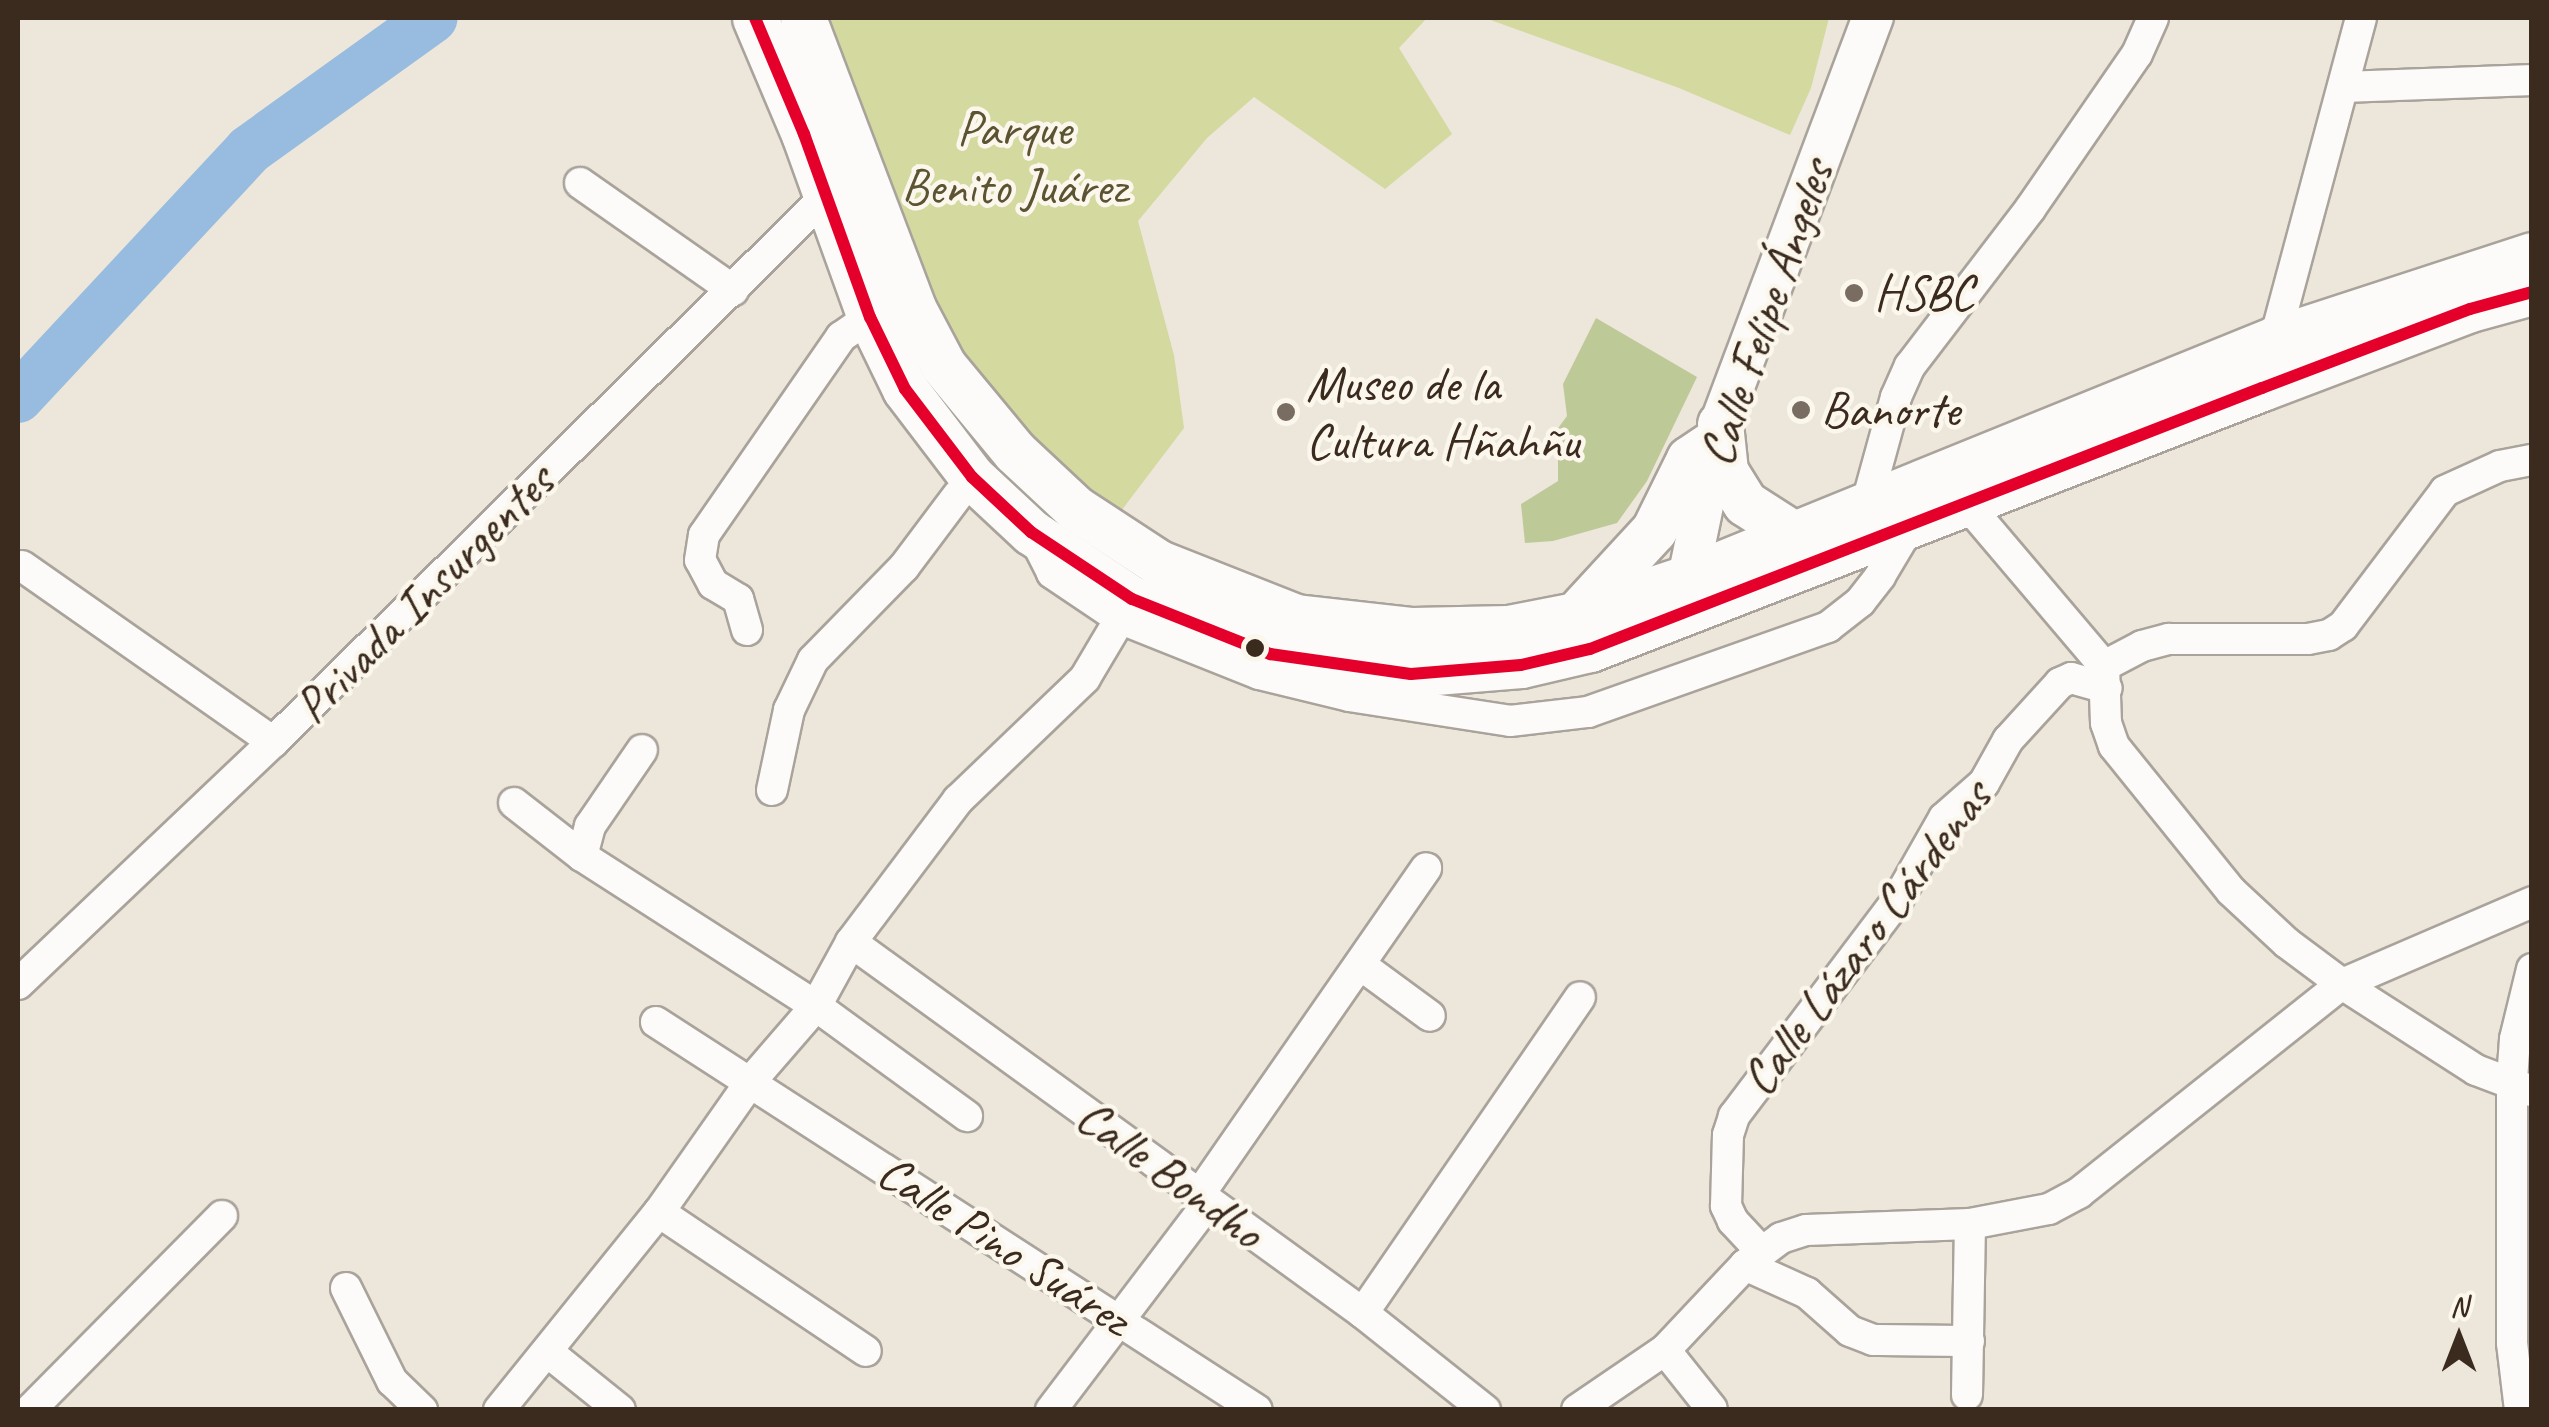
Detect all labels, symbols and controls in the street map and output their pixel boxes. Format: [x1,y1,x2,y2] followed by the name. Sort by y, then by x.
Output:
[901,98,1127,216] park label: Parque Benito Juárez
[1686,153,1846,473] street label: Calle Felipe Ángeles
[1874,263,1974,323] place label: HSBC
[1843,282,1865,304] marker: HSBC
[1306,353,1579,470] place label: Museo de la Cultura Hñahñu
[1821,380,1960,440] place label: Banorte
[1790,399,1812,421] marker: Banorte
[1275,401,1297,423] marker: Museo de la Cultura Hñahñu
[282,452,566,736] street label: Privada Insurgentes
[1245,638,1265,658] unlabelled marker
[1728,769,2004,1107] street label: Calle Lázaro Cárdenas
[1065,1086,1275,1262] street label: Calle Bondho
[866,1141,1142,1349] street label: Calle Pino Suárez
[2409,1287,2509,1387] north arrow
[2450,1289,2468,1324] text: N

